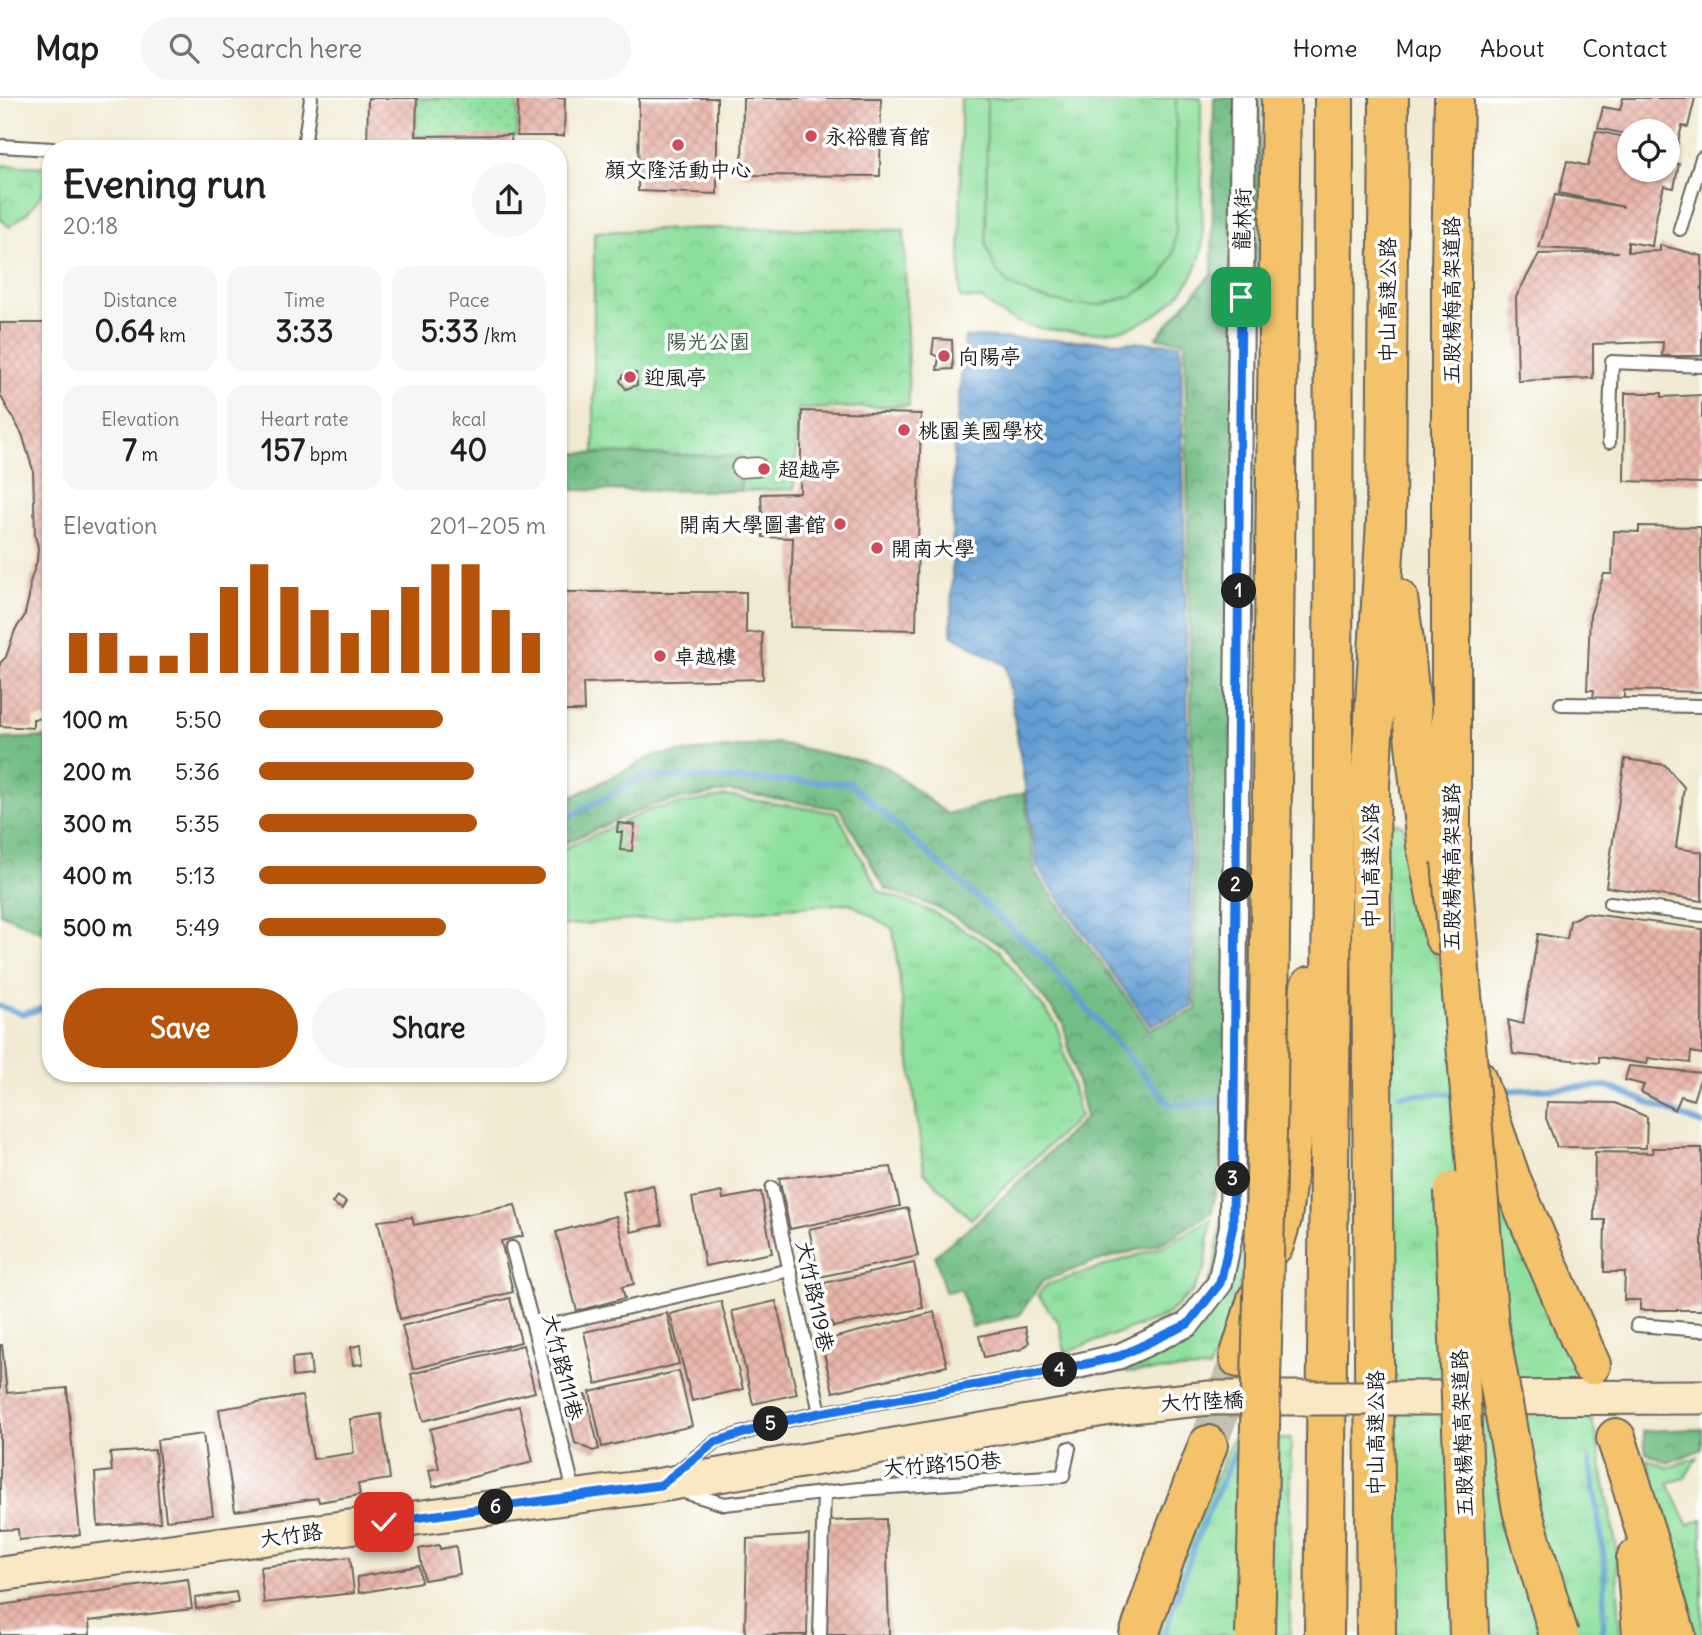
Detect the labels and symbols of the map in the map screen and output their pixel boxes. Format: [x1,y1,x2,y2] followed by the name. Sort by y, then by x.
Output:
[825,123,930,150] place label: 永裕體育館
[803,128,819,144] marker: 永裕體育館
[670,137,686,153] marker: 顏文隆活動中心
[605,156,752,183] place label: 顏文隆活動中心
[1228,187,1256,251] street label: 龍林街
[1438,216,1465,384] street label: 五股楊梅高架道路
[1374,237,1401,363] street label: 中山高速公路
[1211,267,1271,327] pin
[666,328,750,355] park label: 陽光公園
[958,343,1021,370] place label: 向陽亭
[936,348,952,364] marker: 向陽亭
[644,364,707,391] place label: 迎風亭
[622,369,638,385] marker: 迎風亭
[918,417,1044,444] place label: 桃園美國學校
[896,422,912,438] marker: 桃園美國學校
[778,456,841,483] place label: 超越亭
[756,461,772,477] marker: 超越亭
[679,511,826,538] place label: 開南大學圖書館
[832,516,848,532] marker: 開南大學圖書館
[891,535,975,562] place label: 開南大學
[869,540,885,556] marker: 開南大學
[1222,574,1256,608] pin: 1
[674,643,737,670] place label: 卓越樓
[652,648,668,664] marker: 卓越樓
[1438,783,1465,951] street label: 五股楊梅高架道路
[1357,803,1384,929] street label: 中山高速公路
[1218,868,1254,902] pin: 2
[1216,1162,1250,1196] pin: 3
[790,1238,840,1354] street label: 大竹路119巷
[537,1311,589,1423] street label: 大竹路111巷
[1446,1349,1478,1517] street label: 五股楊梅高架道路
[1042,1352,1078,1388] pin: 4
[1362,1370,1389,1496] street label: 中山高速公路
[1159,1385,1245,1417] street label: 大竹陸橋
[754,1406,788,1442] pin: 5
[882,1446,1002,1482] street label: 大竹路150巷
[478,1490,514,1524] pin: 6
[354,1492,414,1552] pin
[258,1517,324,1553] street label: 大竹路

